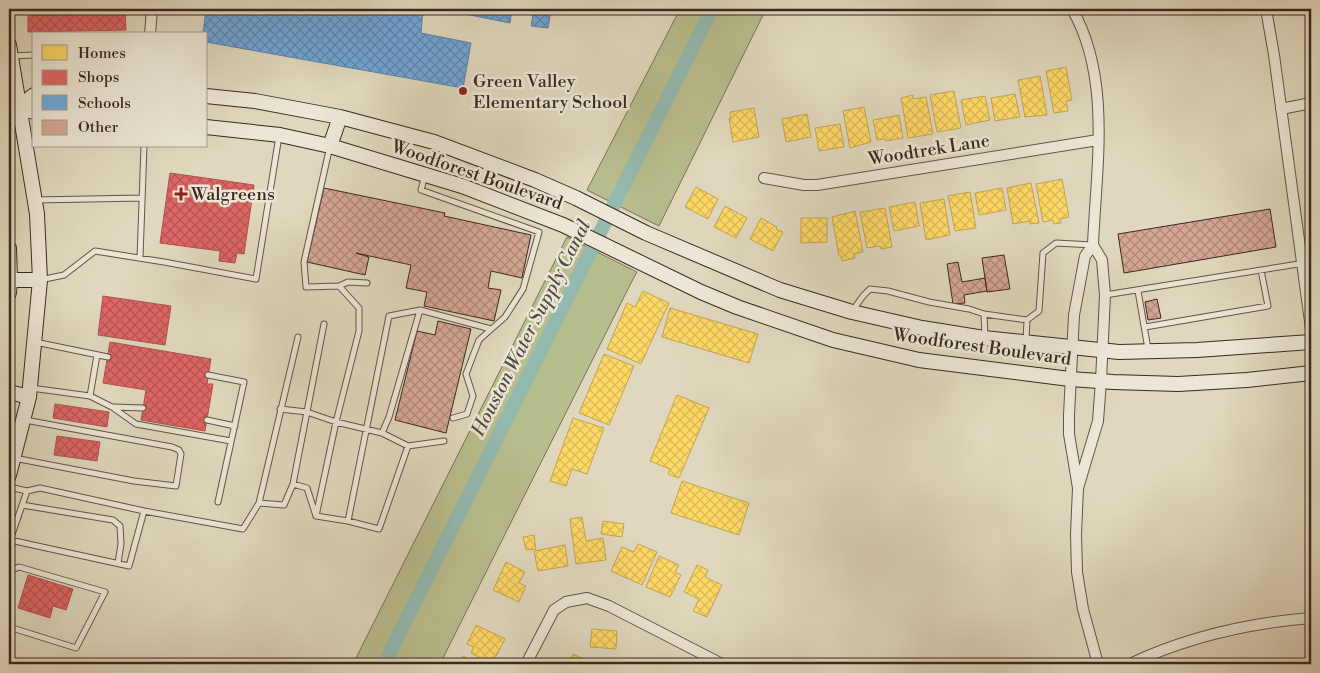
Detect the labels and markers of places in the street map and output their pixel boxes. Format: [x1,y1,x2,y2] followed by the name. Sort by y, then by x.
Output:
[473,70,628,114] place label: Green Valley Elementary School
[457,85,469,97] marker: Green Valley Elementary School
[190,183,275,206] place label: Walgreens
[175,188,187,200] marker: Walgreens

